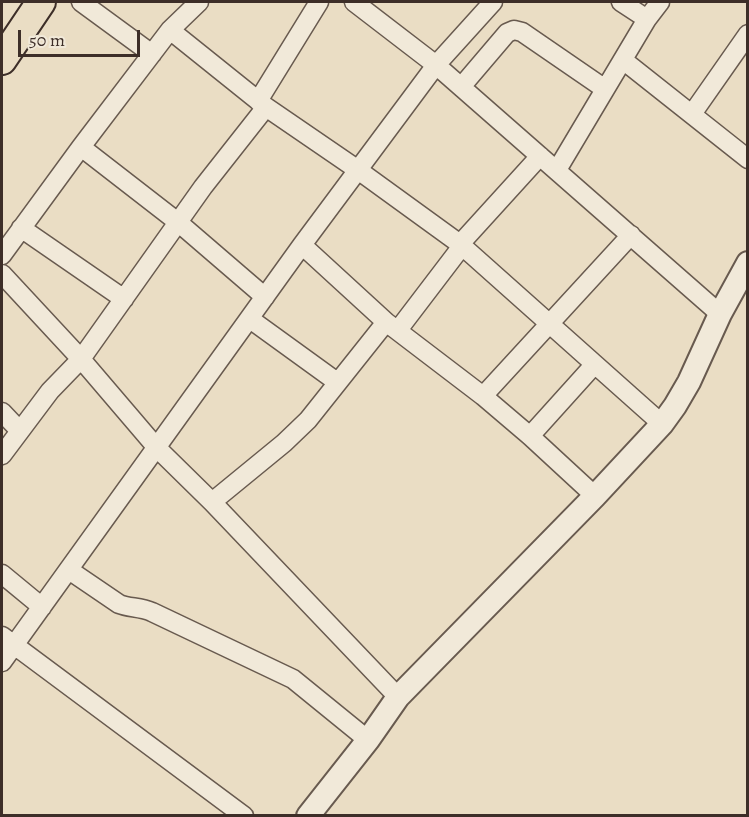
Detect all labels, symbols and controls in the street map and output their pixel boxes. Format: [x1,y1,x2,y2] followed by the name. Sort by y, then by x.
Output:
[21,18,142,56] scale bar
[29,28,65,52] text: 50 m

